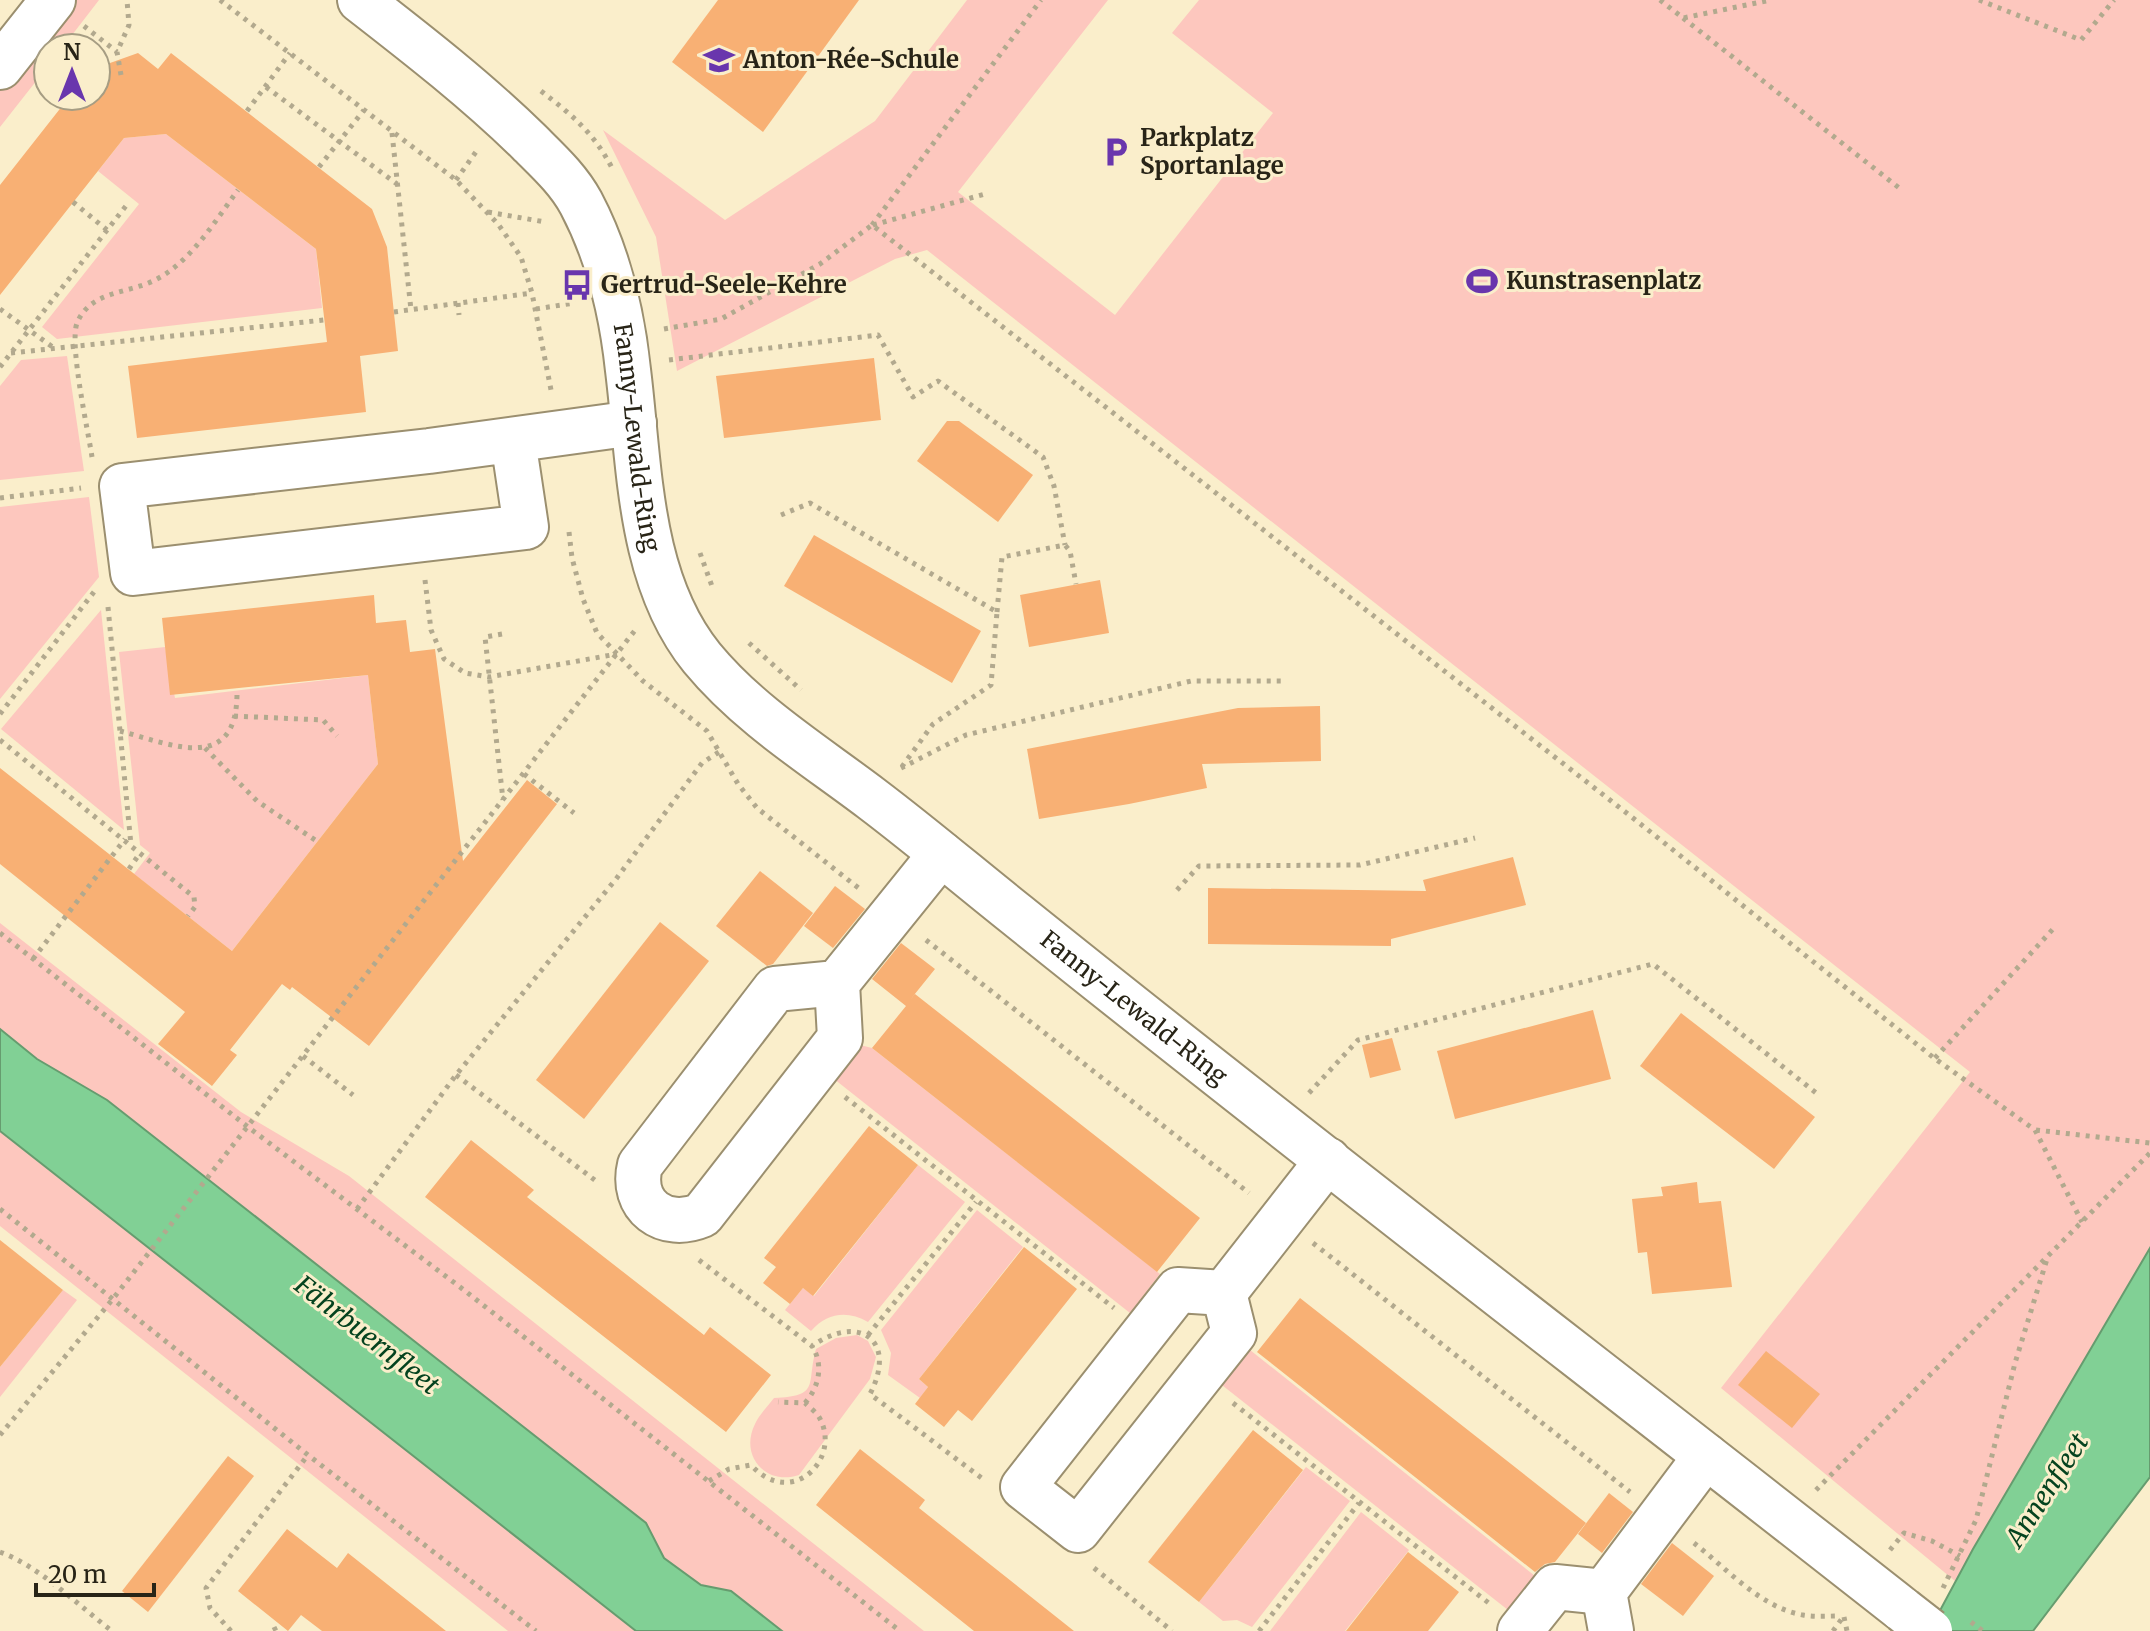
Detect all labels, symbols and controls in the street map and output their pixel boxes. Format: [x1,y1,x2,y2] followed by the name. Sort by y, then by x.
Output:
[32,32,112,112] north arrow
[63,38,81,66] text: N
[702,43,736,77] school or university icon: Anton-Rée-Schule
[742,44,959,75] place label: Anton-Rée-Schule
[1140,122,1284,181] place label: Parkplatz Sportanlage
[1099,135,1133,169] parking icon: Parkplatz Sportanlage
[1465,264,1499,298] sports icon: Kunstrasenplatz
[1506,265,1701,296] place label: Kunstrasenplatz
[560,268,594,302] bus stop icon: Gertrud-Seele-Kehre
[601,269,847,300] place label: Gertrud-Seele-Kehre
[607,321,668,555] street label: Fanny-Lewald-Ring
[1034,924,1234,1092] street label: Fanny-Lewald-Ring
[288,1267,447,1402] water label: Fährbuernfleet
[1997,1426,2096,1554] water label: Annenfleet
[36,1547,154,1597] scale bar
[48,1559,107,1590] text: 20 m

